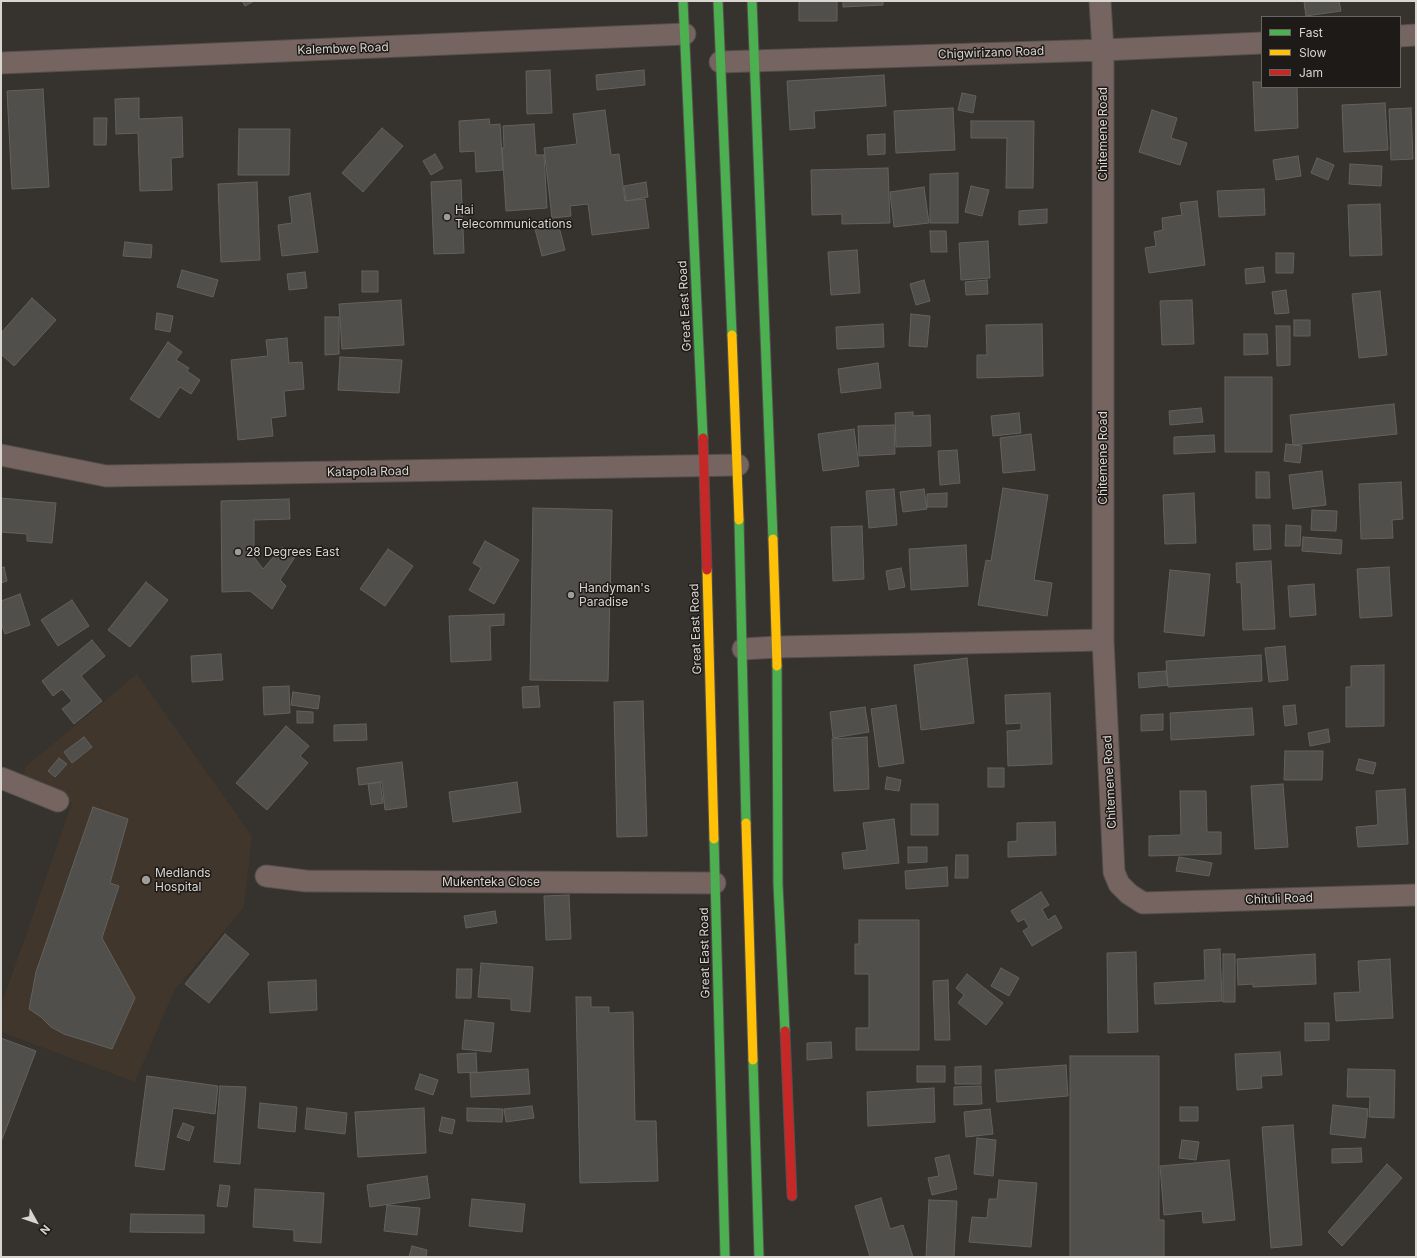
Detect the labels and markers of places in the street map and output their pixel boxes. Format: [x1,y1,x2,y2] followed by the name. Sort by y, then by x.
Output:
[455,203,572,231] place label: Hai Telecommunications
[442,212,452,222] marker: Hai Telecommunications
[246,545,339,559] place label: 28 Degrees East
[233,547,243,557] marker: 28 Degrees East
[579,581,650,609] place label: Handyman's Paradise
[566,590,576,600] marker: Handyman's Paradise
[155,866,211,894] place label: Medlands Hospital
[140,874,152,886] marker: Medlands Hospital

